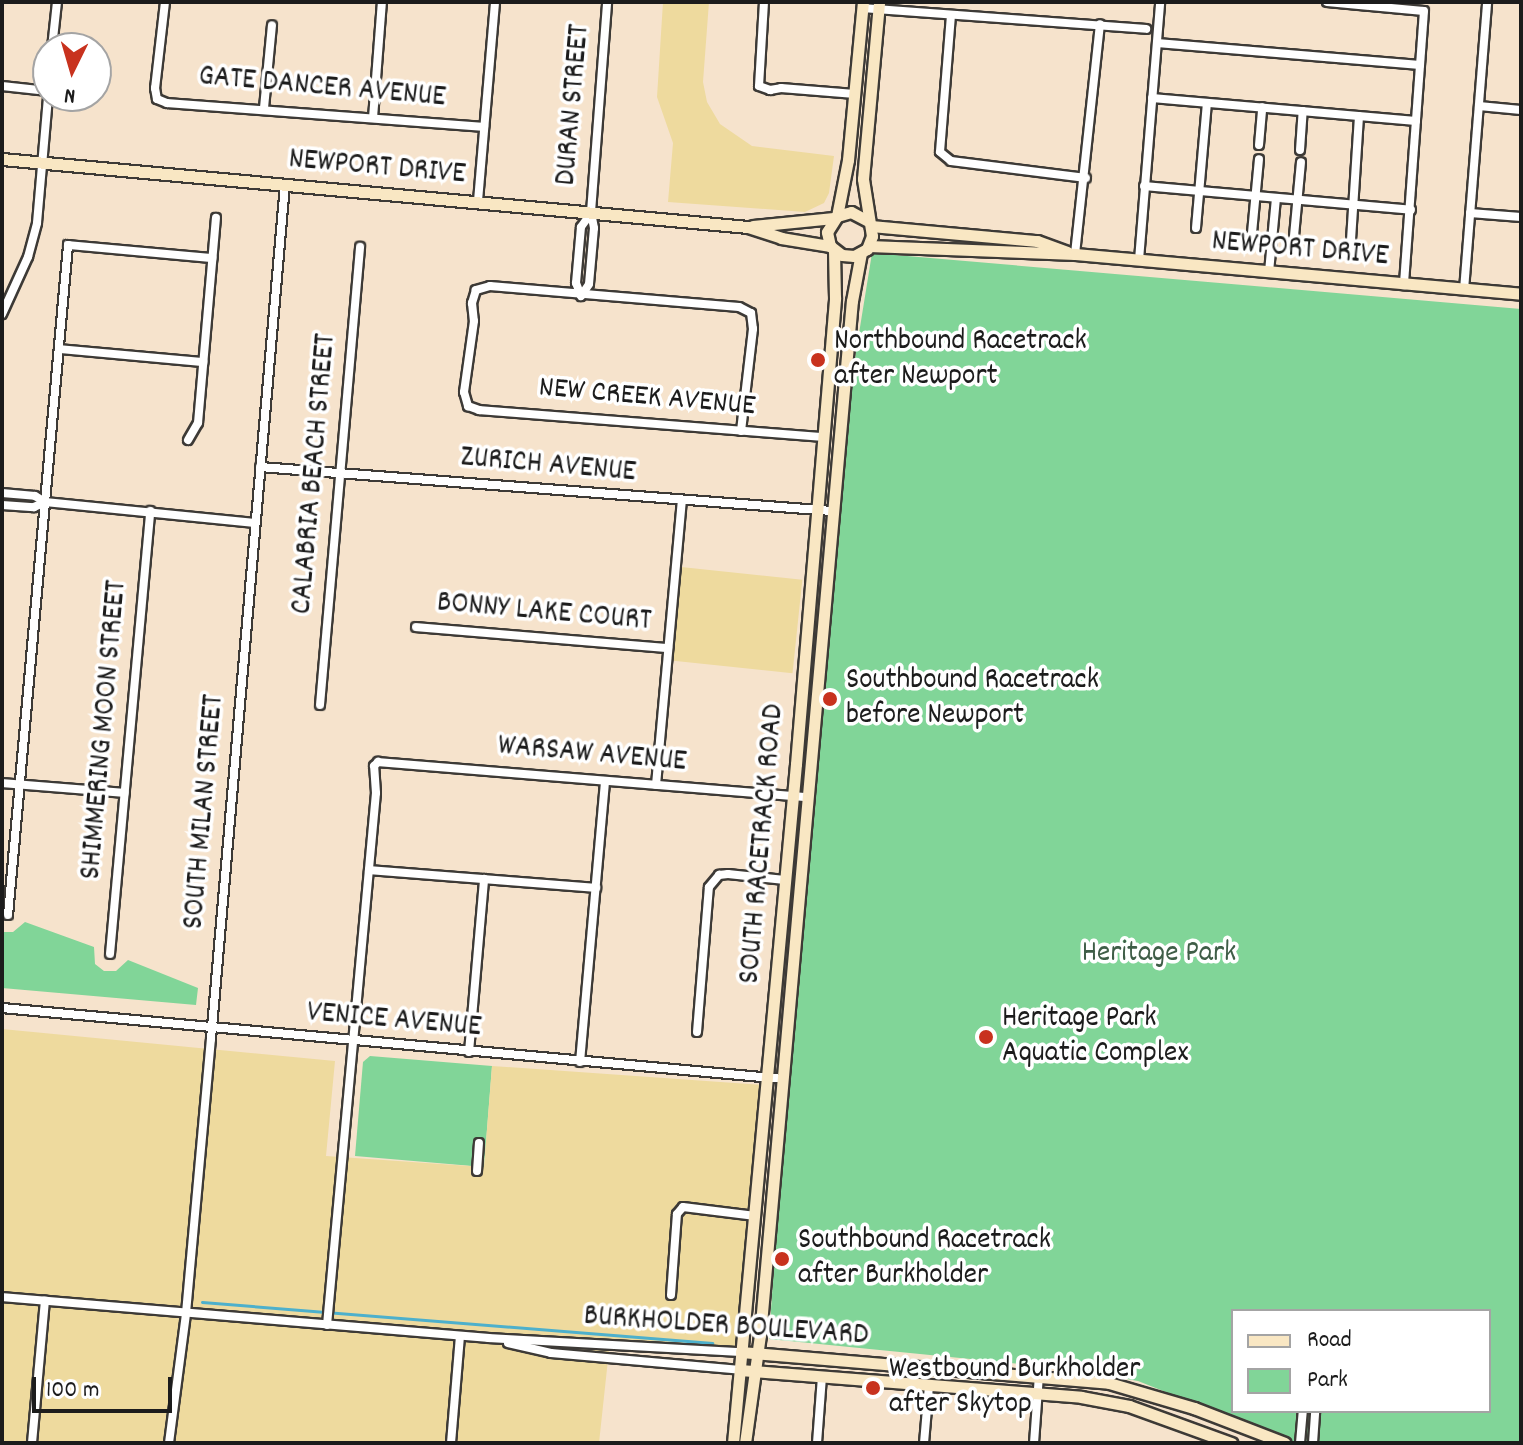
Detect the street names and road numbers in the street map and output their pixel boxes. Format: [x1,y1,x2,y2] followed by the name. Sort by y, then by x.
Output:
[550,23,600,187] street label: DURAN STREET
[197,60,447,118] street label: GATE DANCER AVENUE
[287,143,467,195] street label: NEWPORT DRIVE
[1210,225,1390,277] street label: NEWPORT DRIVE
[286,332,346,616] street label: CALABRIA BEACH STREET
[537,372,757,426] street label: NEW CREEK AVENUE
[459,441,637,493] street label: ZURICH AVENUE
[75,579,137,881] street label: SHIMMERING MOON STREET
[435,587,653,641] street label: BONNY LAKE COURT
[178,693,234,931] street label: SOUTH MILAN STREET
[734,703,794,985] street label: SOUTH RACETRACK ROAD
[496,730,688,782] street label: WARSAW AVENUE
[305,996,483,1048] street label: VENICE AVENUE
[582,1300,870,1356] street label: BURKHOLDER BOULEVARD

